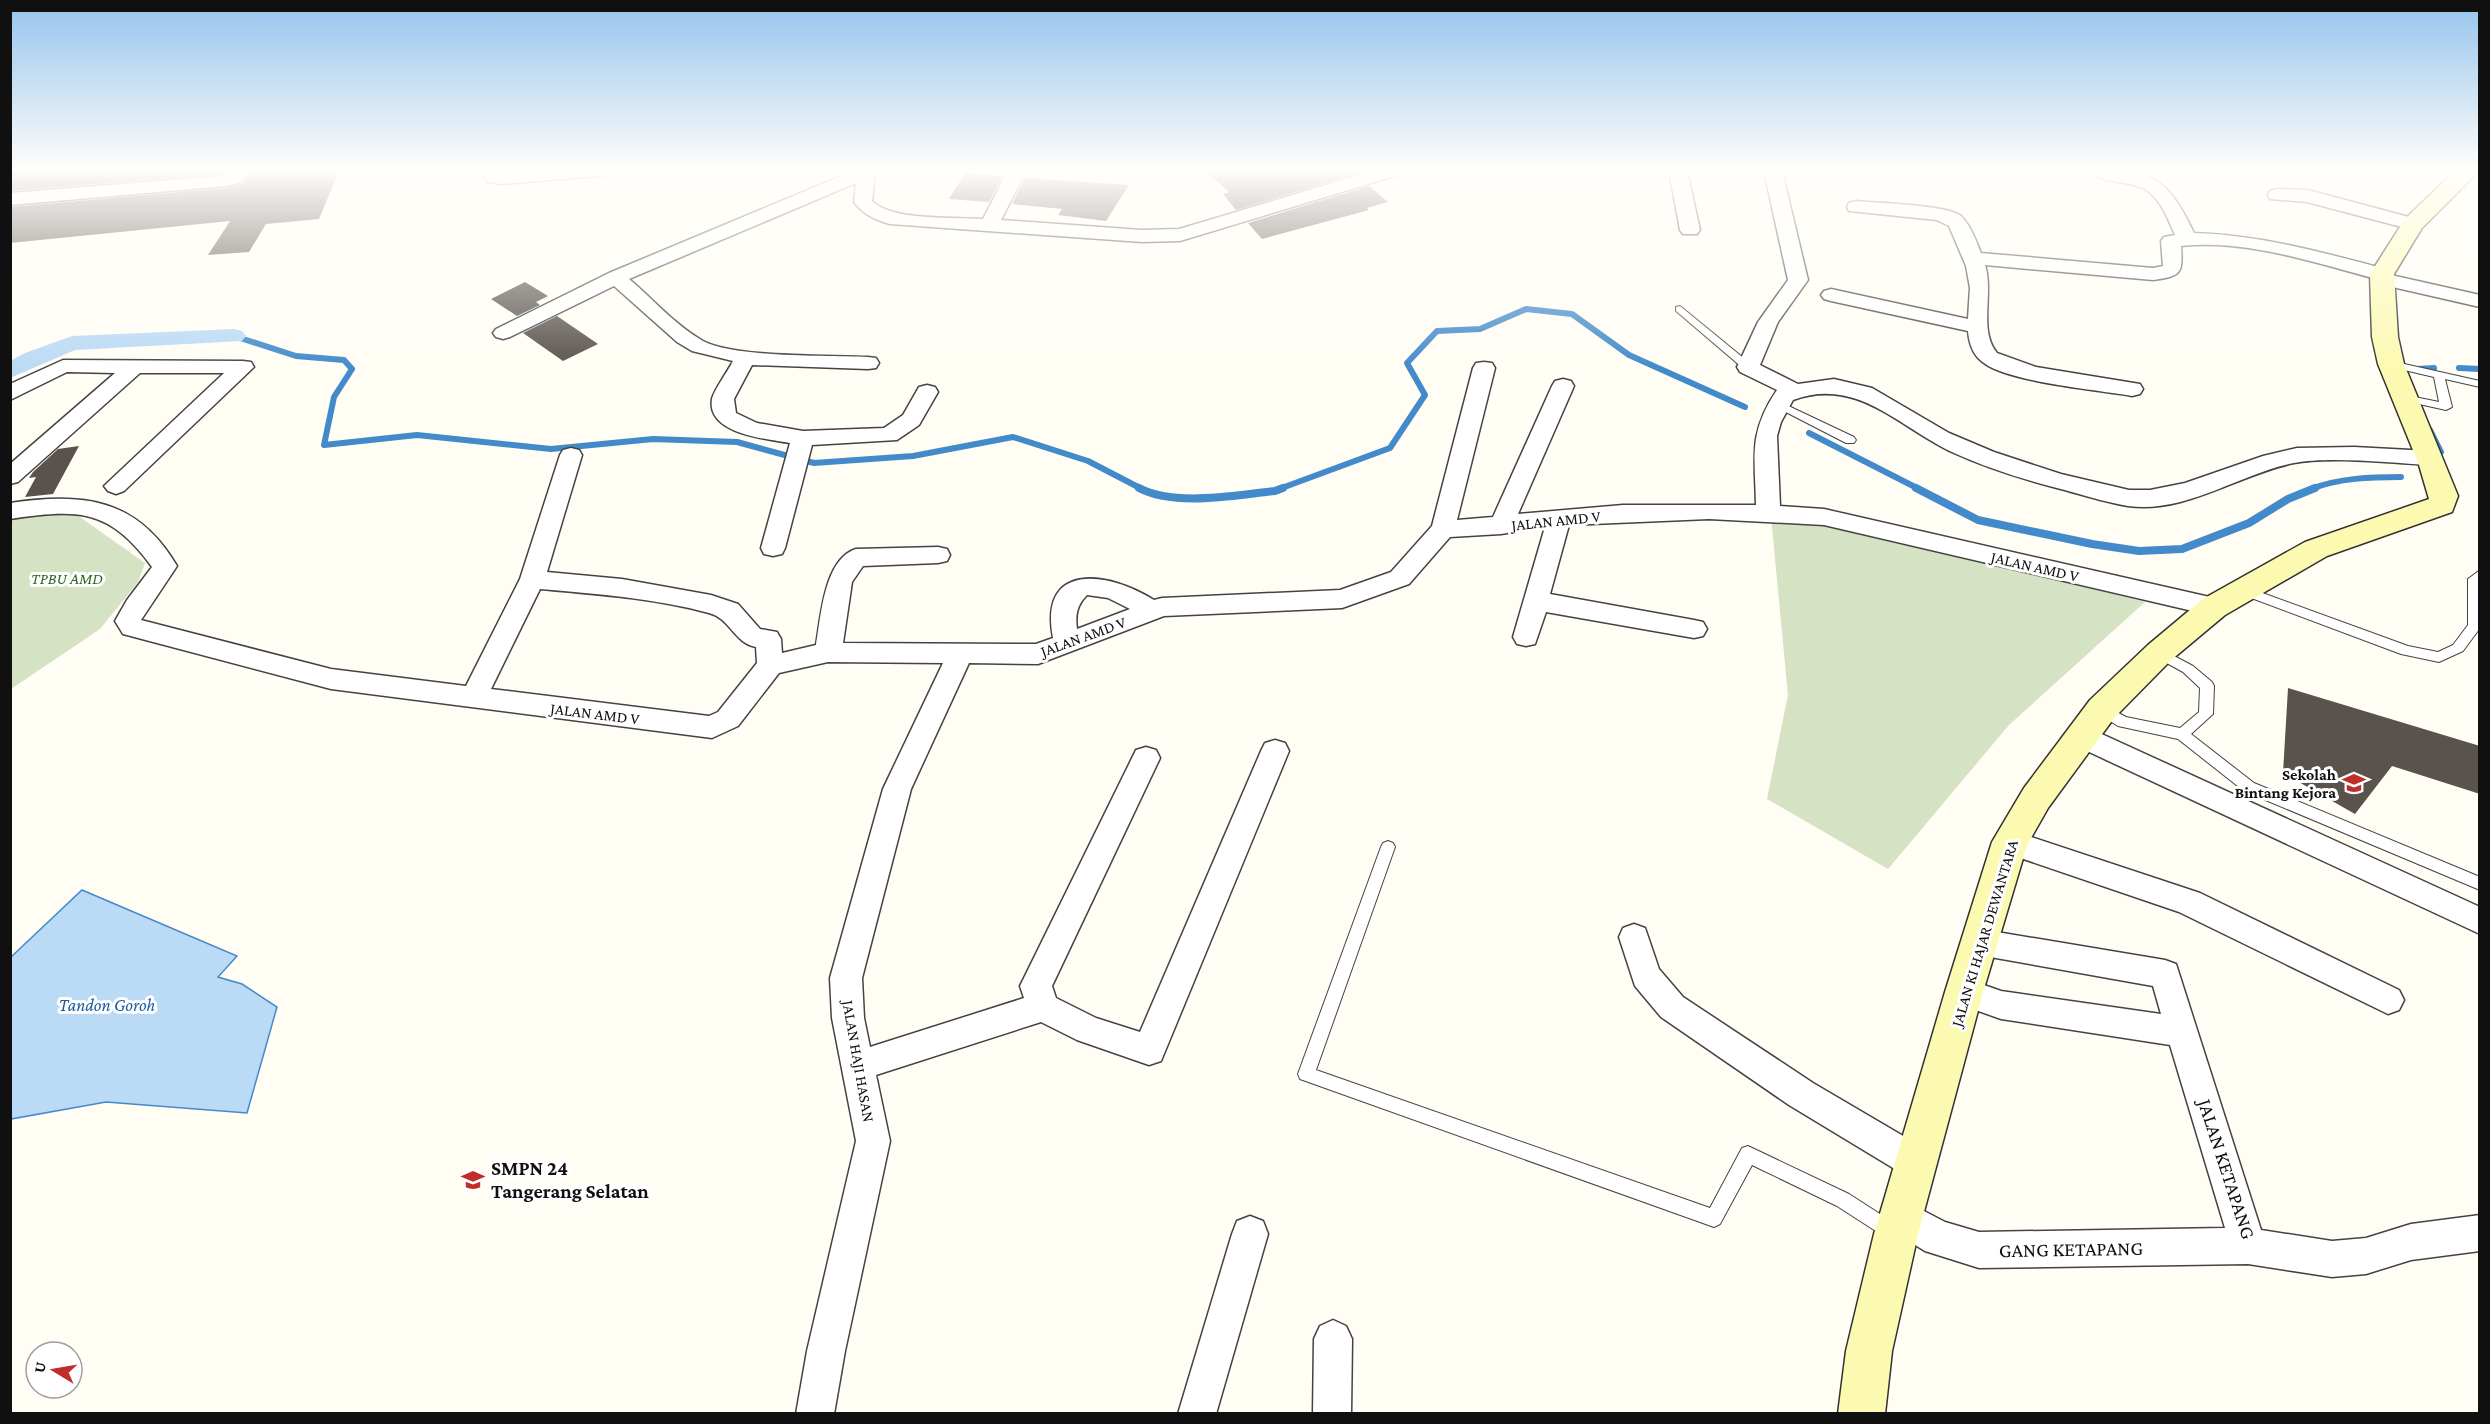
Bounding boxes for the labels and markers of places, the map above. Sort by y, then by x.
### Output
place label: Sekolah Bintang Kejora [2235,766,2336,802]
school or university icon: Sekolah Bintang Kejora [2341,770,2367,796]
place label: SMPN 24 Tangerang Selatan [491,1157,649,1202]
school or university icon: SMPN 24 Tangerang Selatan [460,1167,486,1193]

